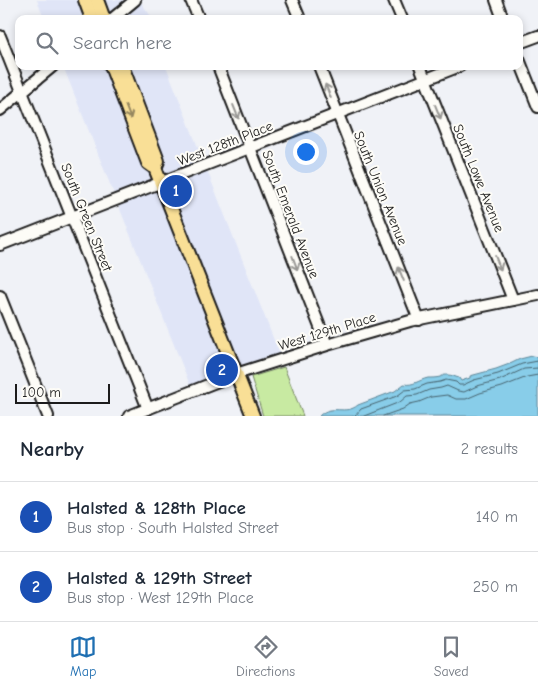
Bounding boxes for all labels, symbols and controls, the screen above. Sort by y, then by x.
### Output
search box [15,15,523,70]
icon: search [33,29,61,57]
text: Search here [73,32,172,54]
one-way arrow [323,83,332,99]
one-way arrow [124,104,134,119]
one-way arrow [232,104,241,119]
one-way arrow [435,104,444,119]
street label: West 128th Place [175,117,275,169]
street label: South Lowe Avenue [449,122,508,235]
street label: South Union Avenue [350,129,411,248]
your location [293,139,319,165]
street label: South Emerald Avenue [258,148,323,281]
street label: South Green Street [57,161,116,275]
pin: 1 [160,172,192,210]
one-way arrow [291,255,300,270]
one-way arrow [494,255,503,270]
one-way arrow [396,267,405,282]
street label: West 129th Place [276,309,378,354]
pin: 2 [206,351,238,389]
scale bar [15,381,110,404]
text: 100 m [22,384,61,401]
text: Nearby [20,437,84,461]
text: 2 results [461,440,518,458]
text: Halsted & 128th Place [67,497,246,519]
text: 1 [33,508,39,526]
text: 140 m [476,508,518,526]
text: Bus stop · South Halsted Street [67,519,278,537]
text: Halsted & 129th Street [67,567,252,589]
text: 2 [32,578,40,596]
text: 250 m [473,578,518,596]
text: Bus stop · West 129th Place [67,589,254,607]
tab: Map [69,633,97,680]
tab: Directions [236,633,295,680]
tab: Saved [434,633,469,680]

